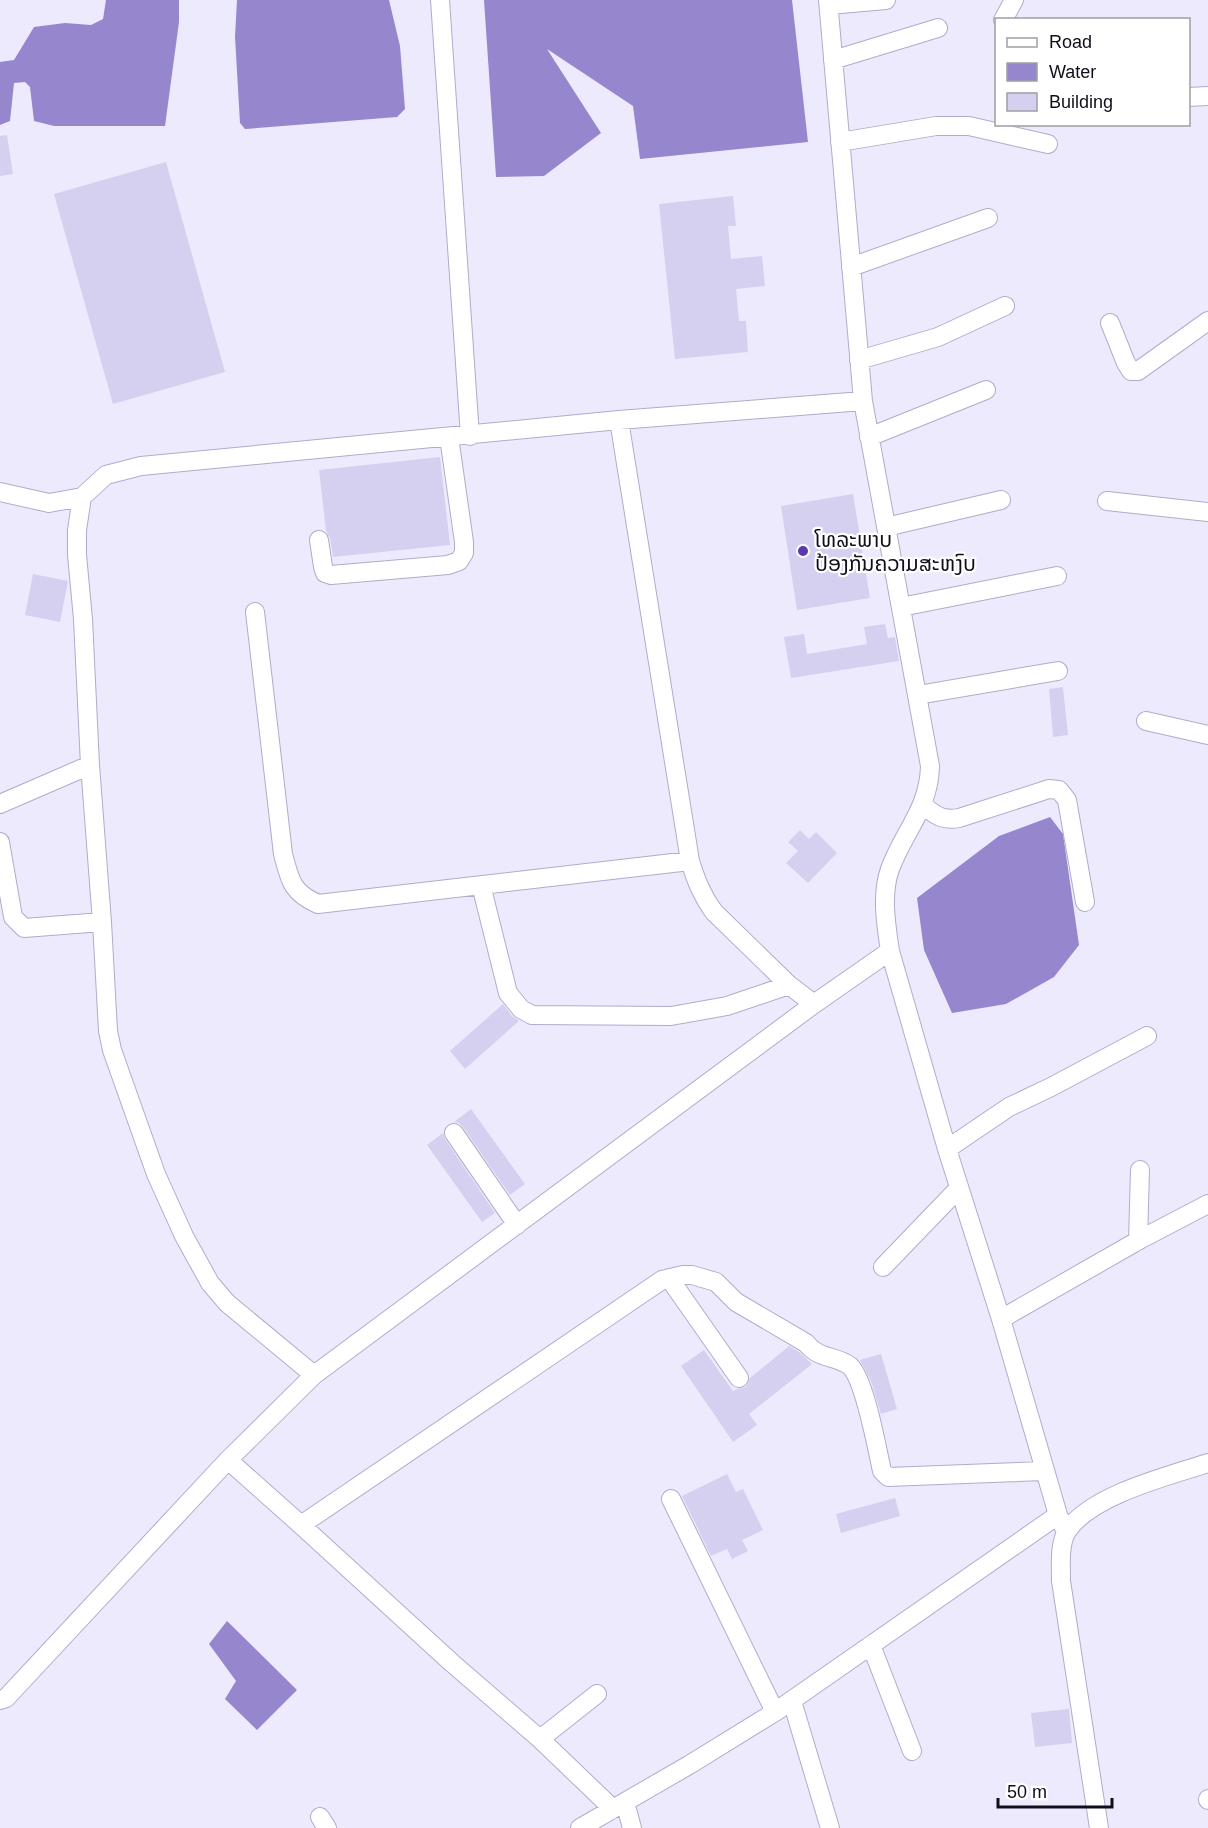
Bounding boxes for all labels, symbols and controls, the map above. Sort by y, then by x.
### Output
legend [995,18,1190,126]
text: Road [1049,32,1092,52]
text: Water [1049,62,1096,82]
text: Building [1049,92,1113,112]
place label: ໂທລະພາບ ປ້ອງກັນຄວາມສະຫງົບ [814,528,976,575]
marker: ໂທລະພາບ ປ້ອງກັນຄວາມສະຫງົບ [796,544,810,558]
scale bar [998,1771,1112,1809]
text: 50 m [1007,1782,1047,1802]

